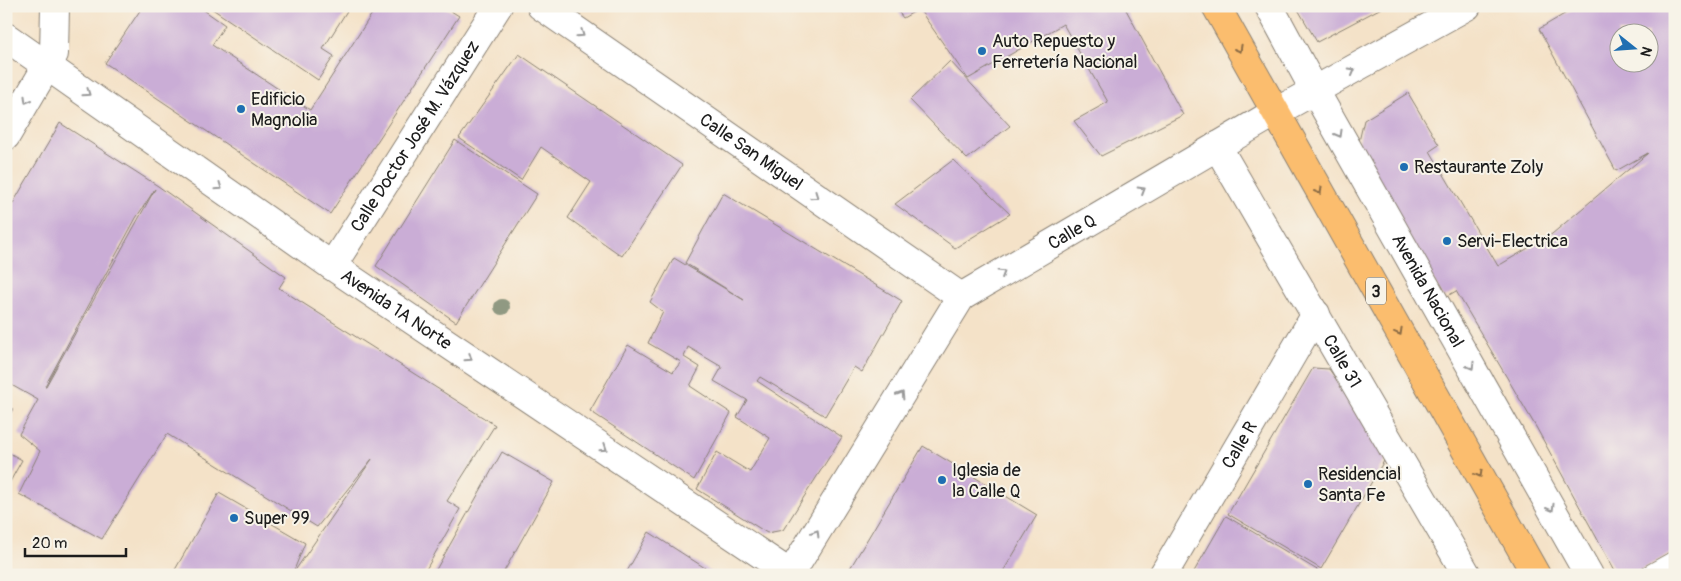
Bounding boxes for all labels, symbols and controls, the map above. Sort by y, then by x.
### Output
north arrow [1608,22,1658,72]
one-way arrow [575,28,585,37]
place label: Auto Repuesto y Ferretería Nacional [992,30,1138,74]
street label: Calle Doctor José M. Vázquez [346,36,485,237]
one-way arrow [1233,44,1243,53]
marker: Auto Repuesto y Ferretería Nacional [976,45,988,57]
text: N [1636,45,1655,59]
one-way arrow [1346,67,1355,77]
one-way arrow [81,87,90,96]
place label: Edificio Magnolia [251,88,317,132]
one-way arrow [23,95,33,104]
marker: Edificio Magnolia [235,103,247,115]
street label: Calle San Miguel [695,108,807,196]
one-way arrow [1333,128,1343,137]
place label: Restaurante Zoly [1414,156,1543,179]
marker: Restaurante Zoly [1398,161,1410,173]
one-way arrow [213,181,223,190]
one-way arrow [1312,185,1322,194]
one-way arrow [1137,187,1146,197]
one-way arrow [809,190,819,199]
street label: Calle Q [1044,209,1100,255]
street label: Avenida Nacional [1386,230,1469,352]
place label: Servi-Electrica [1457,230,1568,253]
marker: Servi-Electrica [1441,235,1453,247]
street label: Avenida 1A Norte [336,264,456,355]
one-way arrow [997,269,1006,279]
road number: 3 [1366,278,1386,304]
one-way arrow [1393,327,1403,336]
street label: Calle 31 [1317,331,1366,392]
one-way arrow [463,352,472,361]
one-way arrow [1465,361,1475,370]
one-way arrow [895,391,904,400]
street label: Calle R [1217,417,1263,473]
one-way arrow [598,442,607,452]
place label: Iglesia de la Calle Q [952,459,1021,503]
place label: Residencial Santa Fe [1318,463,1401,507]
one-way arrow [1473,468,1483,477]
marker: Iglesia de la Calle Q [936,474,948,486]
marker: Residencial Santa Fe [1302,478,1314,490]
one-way arrow [1545,502,1555,511]
place label: Super 99 [244,507,310,530]
marker: Super 99 [228,512,240,524]
scale bar [25,526,126,558]
one-way arrow [809,530,819,539]
text: 20 m [32,534,67,553]

